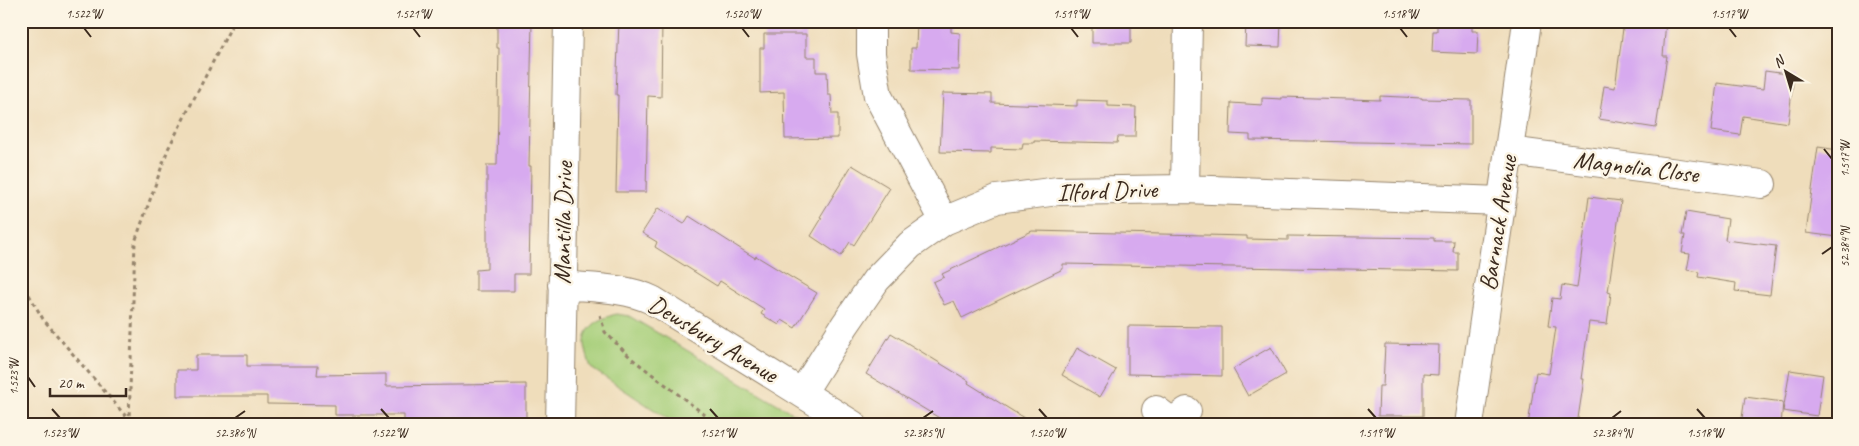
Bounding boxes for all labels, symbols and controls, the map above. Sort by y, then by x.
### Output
text: 1.522°W [66,6,104,22]
text: 1.521°W [395,6,433,22]
text: 1.520°W [724,6,762,22]
text: 1.519°W [1053,6,1091,22]
text: 1.518°W [1382,6,1420,22]
text: 1.517°W [1711,6,1749,22]
north arrow [1762,48,1812,98]
text: N [1770,51,1789,72]
text: 1.517°W [1837,139,1853,177]
street label: Magnolia Close [1572,143,1702,191]
street label: Barnack Avenue [1472,151,1525,293]
street label: Mantilla Drive [546,160,580,284]
street label: Ilford Drive [1056,173,1160,209]
text: 52.384°N [1837,225,1853,267]
street label: Dewsbury Avenue [642,288,785,391]
text: 1.523°W [6,357,22,395]
scale bar [50,366,126,398]
text: 20 m [58,374,85,393]
text: 1.523°W [42,425,80,441]
text: 52.386°N [215,425,257,441]
text: 1.522°W [371,425,409,441]
text: 1.521°W [700,425,738,441]
text: 52.385°N [903,425,945,441]
text: 1.520°W [1029,425,1067,441]
text: 1.519°W [1358,425,1396,441]
text: 52.384°N [1592,425,1634,441]
text: 1.518°W [1687,425,1725,441]

